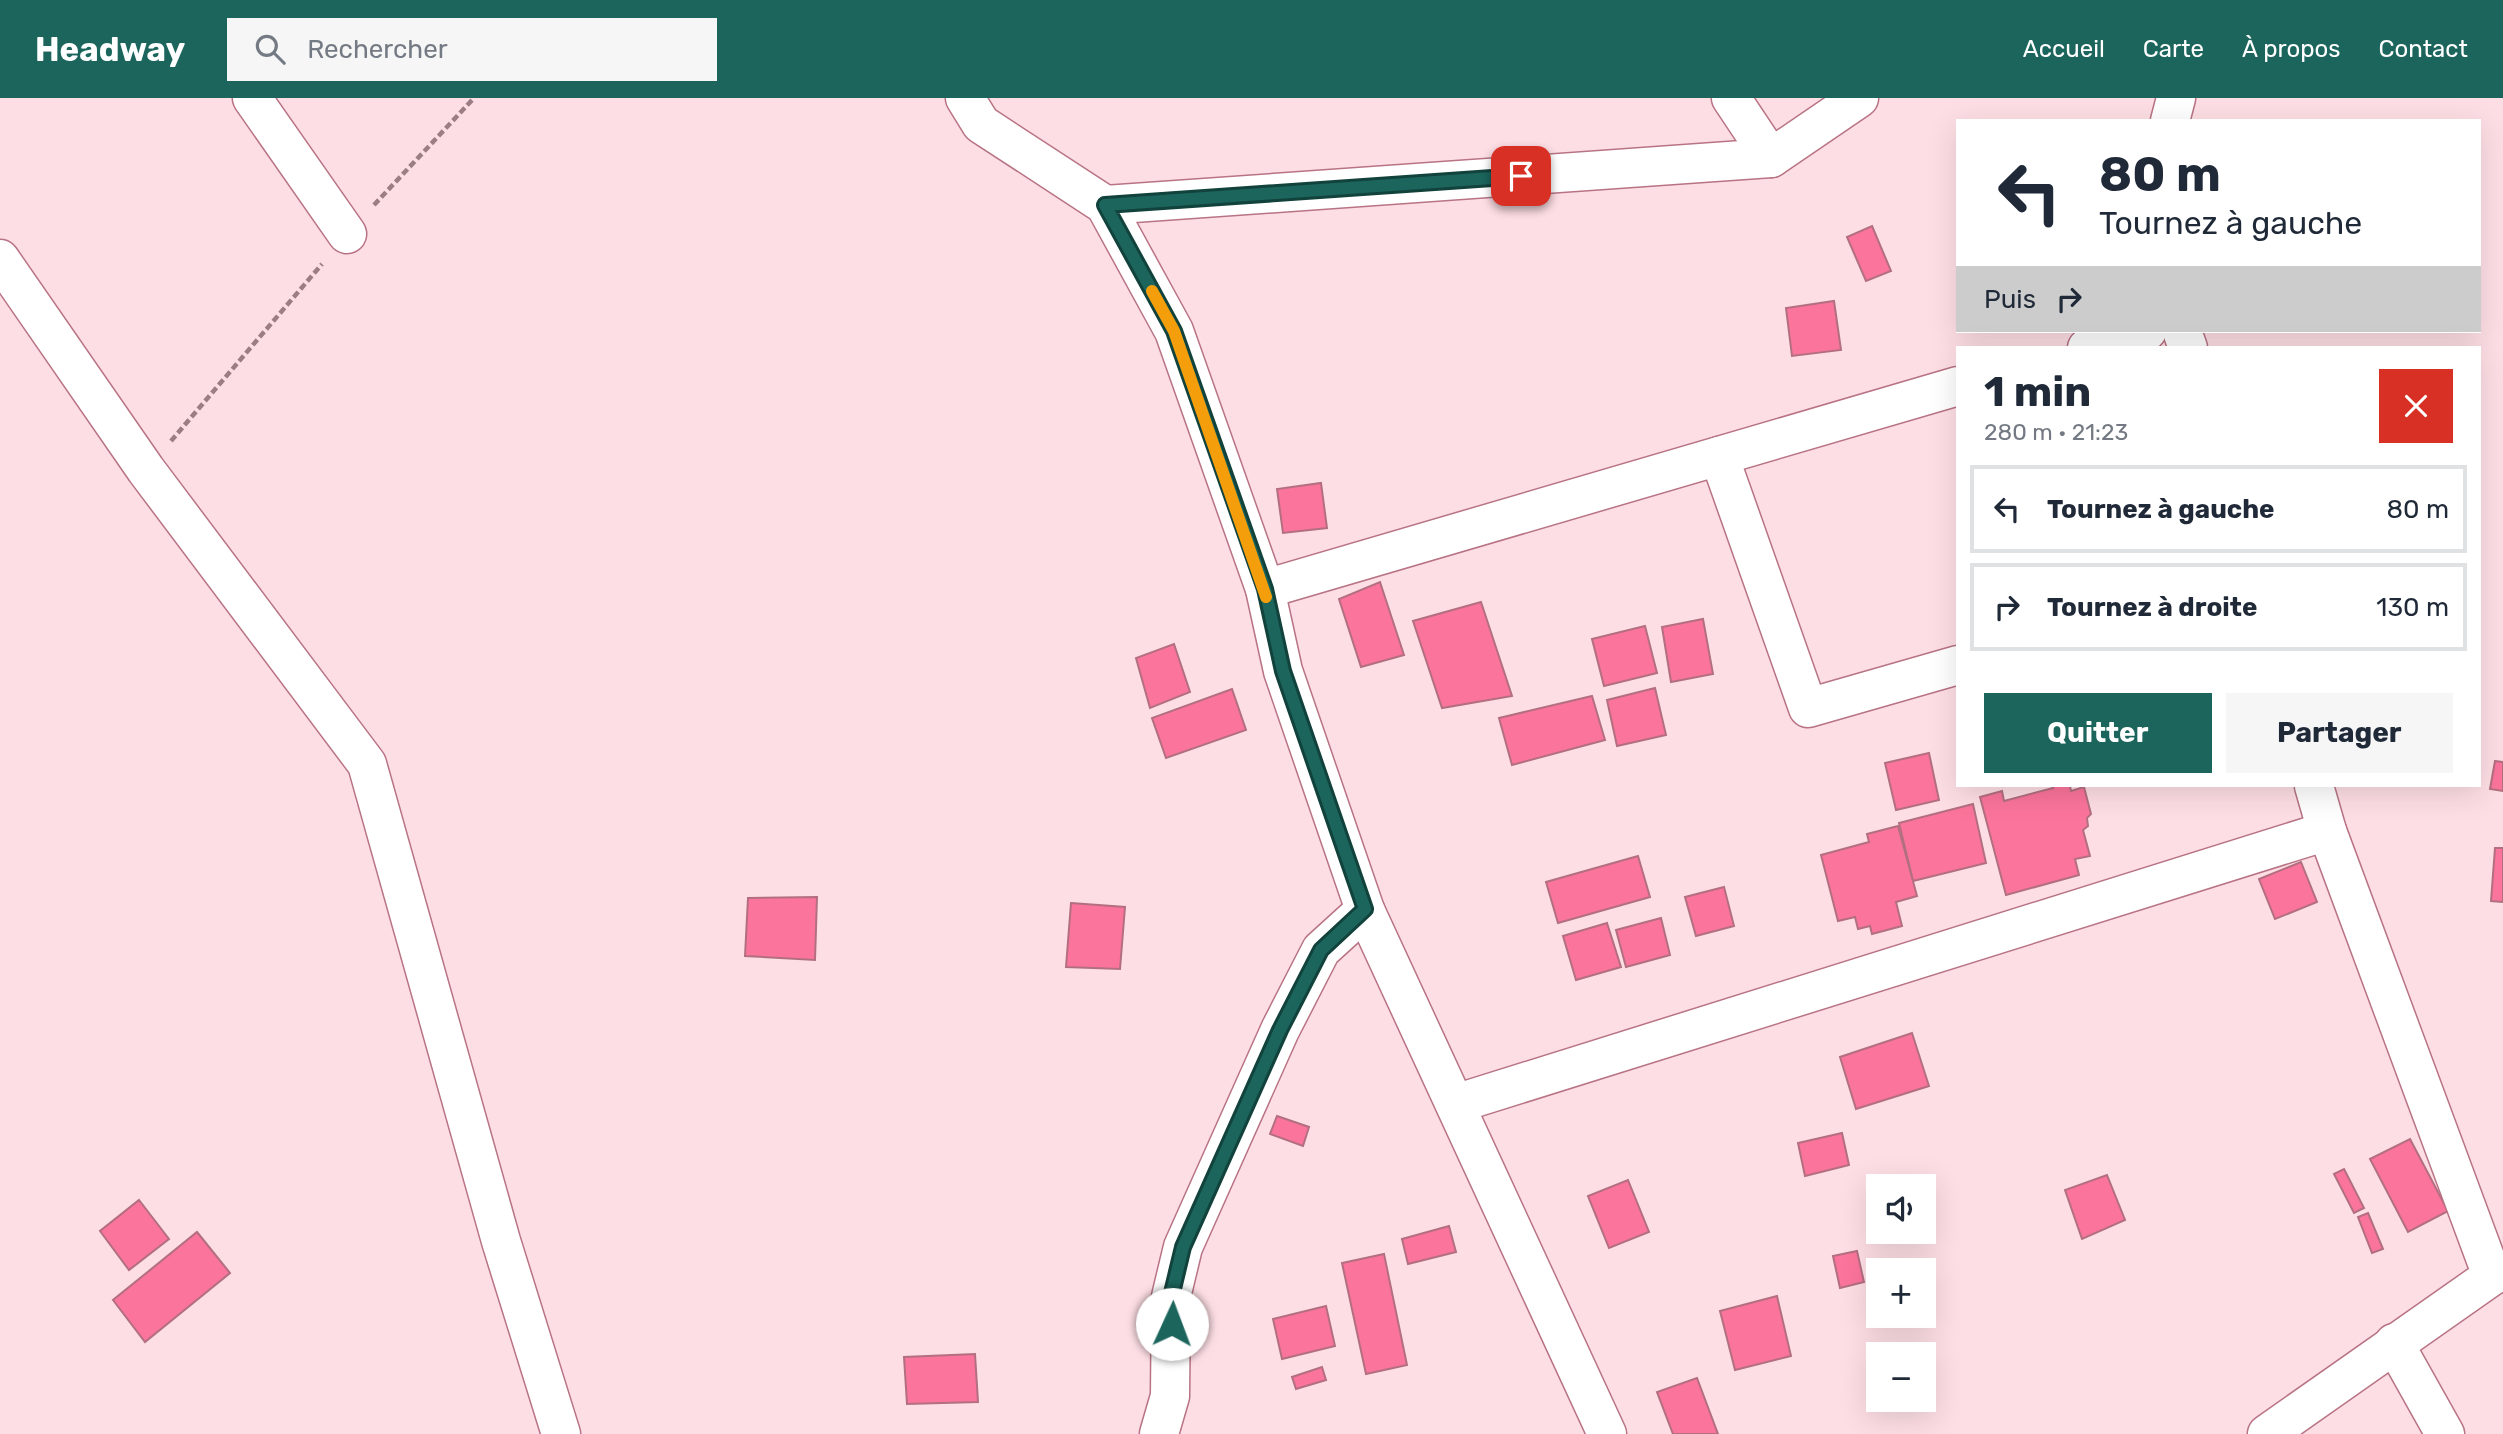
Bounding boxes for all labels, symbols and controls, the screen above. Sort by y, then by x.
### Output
search box [227,18,717,81]
text: Headway [35,30,185,69]
icon: search [251,30,289,68]
text: Rechercher [307,34,448,65]
text: Accueil [2023,35,2105,63]
text: Carte [2143,35,2204,63]
text: À propos [2242,35,2341,63]
text: Contact [2379,35,2468,63]
text: 80 m [2099,145,2221,203]
pin [1491,146,1551,206]
icon: left [1984,147,2075,238]
icon: arrive [1502,157,1540,195]
text: Tournez à gauche [2099,204,2362,242]
icon: right [2050,280,2088,318]
text: Puis [1984,284,2036,315]
text: 1 min [1984,367,2091,417]
button: close [2379,369,2453,443]
text: 280 m · 21:23 [1984,418,2128,446]
icon: left [1988,490,2026,528]
text: Tournez à gauche [2047,494,2275,525]
text: 80 m [2386,494,2449,525]
icon: right [1988,588,2026,626]
text: Tournez à droite [2047,592,2257,623]
text: 130 m [2376,592,2449,623]
button: Quitter [1984,693,2212,773]
button: Partager [2226,693,2453,773]
map controls [1866,1174,1936,1412]
button: sound [1866,1174,1936,1244]
button: + [1866,1258,1936,1328]
position arrow [1135,1287,1209,1361]
button: − [1866,1342,1936,1412]

